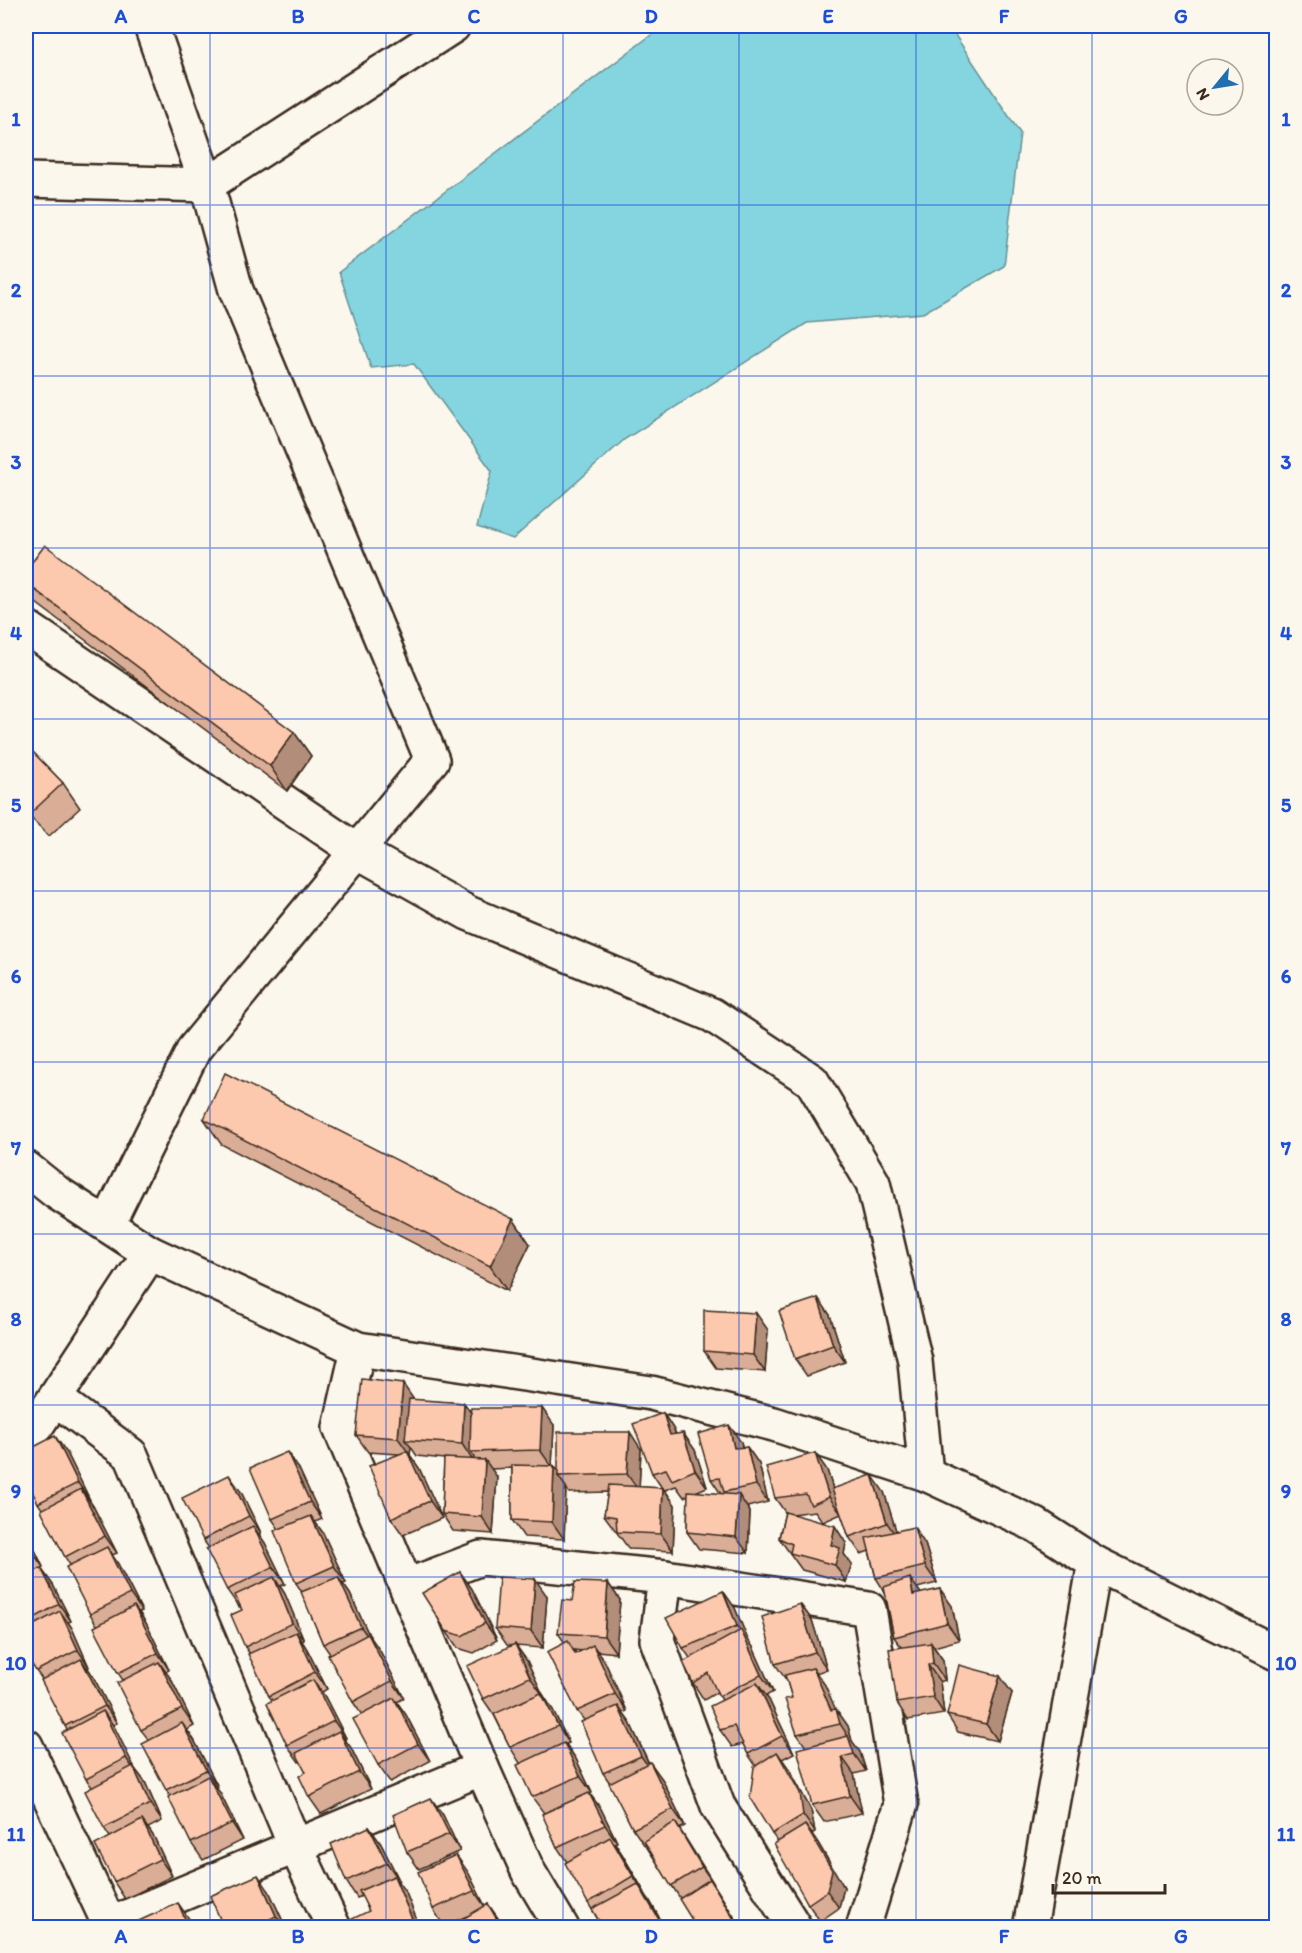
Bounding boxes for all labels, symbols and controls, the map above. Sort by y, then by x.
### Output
text: A [114,4,128,28]
text: B [292,4,305,28]
text: C [468,4,481,28]
text: D [644,4,658,28]
text: E [822,4,834,28]
text: F [999,4,1010,28]
text: G [1174,4,1188,28]
north arrow [1185,57,1245,117]
text: N [1192,85,1213,104]
text: 1 [11,107,21,131]
text: 1 [1281,107,1291,131]
text: 2 [11,278,22,302]
text: 2 [1281,278,1292,302]
text: 3 [11,450,22,474]
text: 3 [1281,450,1292,474]
text: 4 [10,621,22,645]
text: 4 [1280,621,1292,645]
text: 5 [11,793,22,817]
text: 5 [1281,793,1292,817]
text: 6 [11,964,22,988]
text: 6 [1281,964,1292,988]
text: 7 [10,1136,21,1160]
text: 7 [1280,1136,1291,1160]
text: 8 [11,1307,22,1331]
text: 8 [1281,1307,1292,1331]
text: 9 [11,1479,21,1503]
text: 9 [1281,1479,1291,1503]
text: 10 [5,1651,27,1675]
text: 10 [1275,1651,1297,1675]
text: 11 [7,1822,26,1846]
text: 11 [1277,1822,1296,1846]
scale bar [1053,1857,1166,1895]
text: 20 m [1062,1867,1102,1889]
text: A [114,1924,128,1948]
text: B [292,1924,305,1948]
text: C [468,1924,481,1948]
text: D [644,1924,658,1948]
text: E [822,1924,834,1948]
text: F [999,1924,1010,1948]
text: G [1174,1924,1188,1948]

